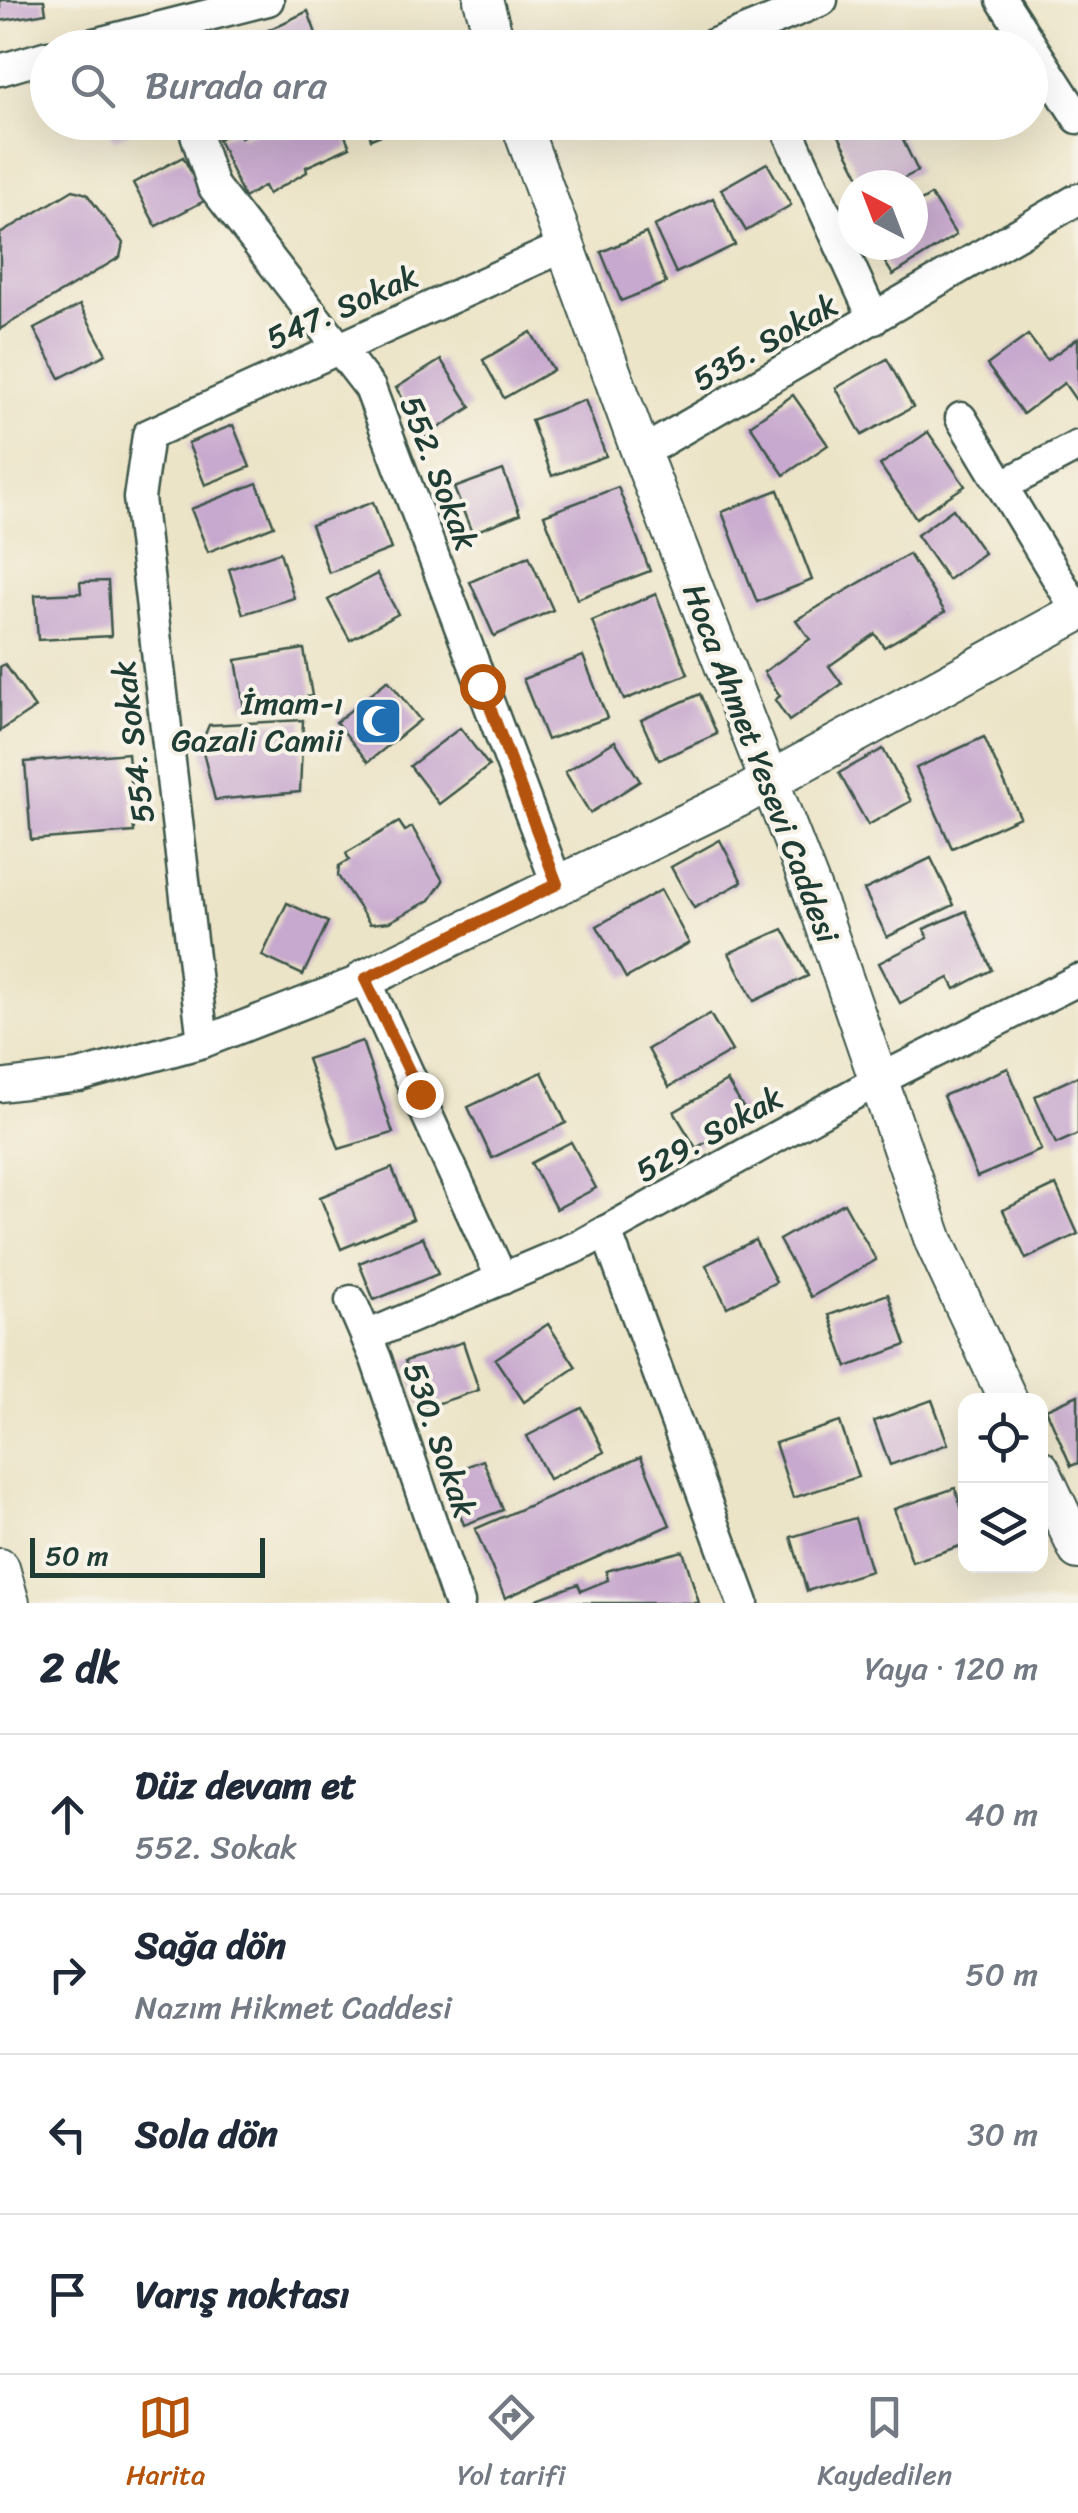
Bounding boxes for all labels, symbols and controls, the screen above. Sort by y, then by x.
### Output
search box [30,30,1048,140]
text: Burada ara [145,52,327,119]
icon: search [65,58,120,113]
north arrow [838,170,928,260]
street label: 547. Sokak [257,248,428,366]
street label: 535. Sokak [681,277,849,407]
street label: 552. Sokak [383,387,494,559]
street label: Hoca Ahmet Yesevi Caddesi [666,575,856,952]
street label: 554. Sokak [95,657,172,827]
route start [460,664,506,710]
place label: İmam-ı Gazali Camii [171,675,344,769]
mosque icon: İmam-ı Gazali Camii [352,695,404,747]
street label: 529. Sokak [625,1070,794,1199]
route end [398,1072,444,1118]
street label: 530. Sokak [386,1354,493,1526]
map controls [958,1393,1048,1573]
button: locate [958,1393,1048,1483]
button: layers [958,1483,1048,1573]
text: 50 m [45,1531,109,1580]
scale bar [30,1533,265,1578]
text: 2 dk [40,1631,120,1705]
text: Yaya · 120 m [864,1640,1038,1697]
text: Düz devam et [135,1752,356,1819]
text: 40 m [965,1786,1038,1843]
icon: ahead [40,1787,95,1842]
text: 552. Sokak [135,1819,297,1876]
text: Sağa dön [135,1912,286,1979]
text: 50 m [965,1946,1038,2003]
icon: right [40,1947,95,2002]
text: Nazım Hikmet Caddesi [135,1979,452,2036]
text: Sola dön [135,2101,278,2168]
text: 30 m [967,2106,1038,2163]
icon: left [40,2107,95,2162]
text: Varış noktası [135,2261,350,2328]
icon: arrive [40,2267,95,2322]
tab: Harita [126,2390,205,2499]
tab: Yol tarifi [457,2390,565,2499]
tab: Kaydedilen [817,2390,952,2499]

